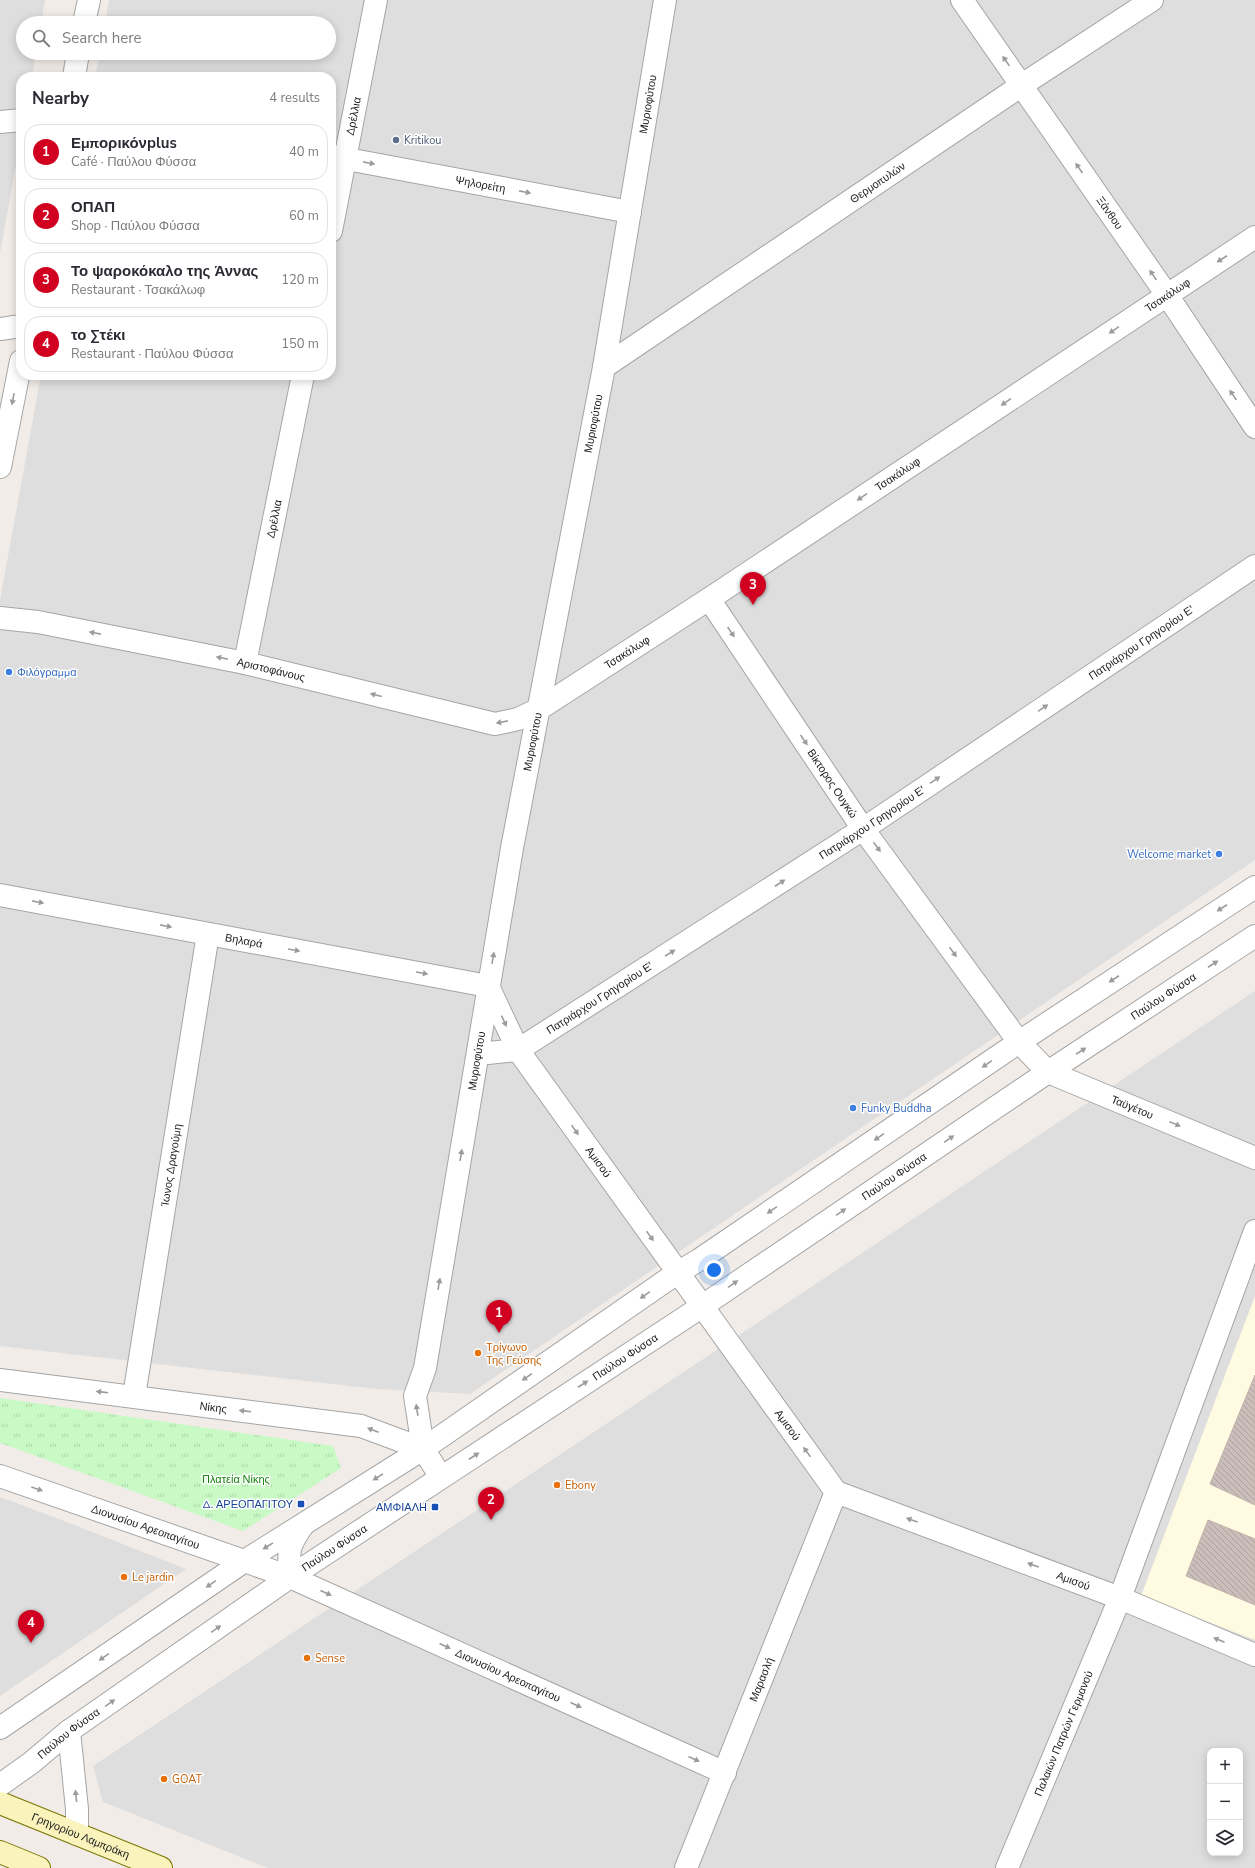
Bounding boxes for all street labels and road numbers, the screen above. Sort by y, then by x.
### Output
street label: Μυριοφύτου [635,74,660,135]
street label: Δρέλλια [342,95,365,137]
street label: Θερμοπυλών [847,158,909,207]
street label: Ψηλορείτη [454,172,507,196]
street label: Ξάνθου [1093,193,1127,232]
street label: Τσακάλωφ [1142,275,1193,315]
street label: Μυριοφύτου [580,393,606,454]
street label: Τσακάλωφ [872,454,923,495]
street label: Δρέλλια [263,498,285,539]
street label: Πατριάρχου Γρηγορίου Ε' [1086,602,1197,683]
street label: Τσακάλωφ [601,632,653,672]
street label: Αριστοφάνους [236,654,307,685]
street label: Μυριοφύτου [519,711,545,772]
street label: Βίκτορος Ουγκώ [804,746,861,821]
street label: Πατριάρχου Γρηγορίου Ε' [816,782,928,863]
street label: Βηλαρά [224,930,264,951]
street label: Πατριάρχου Γρηγορίου Ε' [543,958,656,1038]
street label: Παύλου Φύσσα [1128,969,1200,1023]
street label: Μυριοφύτου [464,1030,489,1091]
street label: Ταϋγέτου [1109,1092,1156,1123]
street label: Ίωνος Δραγούμη [157,1123,185,1208]
street label: Αμισού [582,1143,615,1180]
street label: Παύλου Φύσσα [859,1149,930,1204]
street label: Παύλου Φύσσα [589,1330,661,1384]
street label: Νίκης [199,1398,228,1416]
street label: Αμισού [771,1406,804,1443]
street label: Διονυσίου Αρεοπαγίτου [89,1501,202,1552]
street label: Παύλου Φύσσα [299,1521,370,1575]
street label: Αμισού [1054,1567,1092,1594]
street label: Διονυσίου Αρεοπαγίτου [453,1645,563,1705]
street label: Μαρασλή [746,1655,777,1704]
street label: Παλαιών Πατρών Γερμανού [1030,1668,1096,1798]
street label: Παύλου Φύσσα [34,1704,103,1762]
street label: Γρηγορίου Λαμπράκη [29,1809,132,1862]

